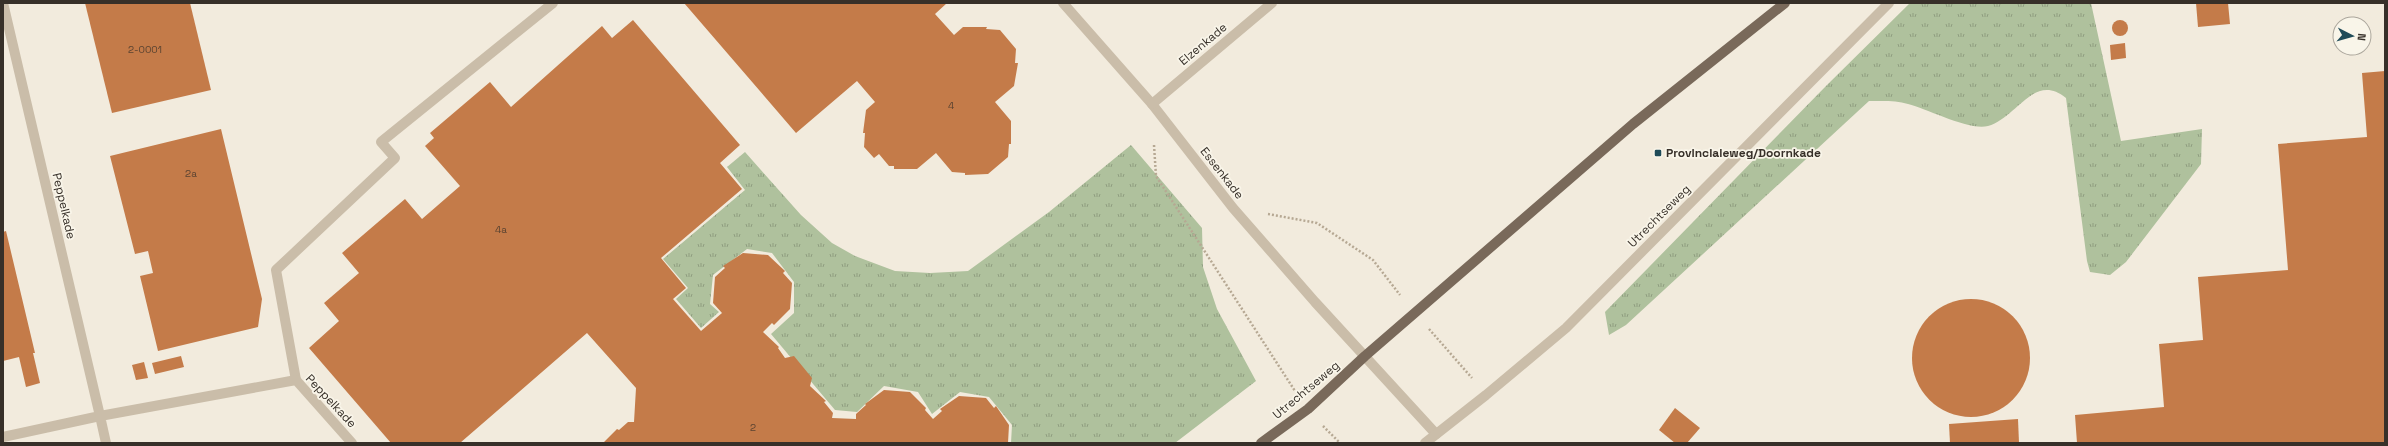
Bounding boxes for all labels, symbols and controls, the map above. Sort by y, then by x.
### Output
north arrow [2332,16,2372,56]
street label: Elzenkade [1176,19,1230,69]
text: N [2355,33,2369,41]
house number: 2-0001 [128,43,162,56]
house number: 4 [948,99,954,112]
street label: Essenkade [1197,144,1247,202]
place label: Provincialeweg/Doornkade [1666,145,1821,161]
marker: Provincialeweg/Doornkade [1653,148,1663,158]
house number: 2a [185,167,197,180]
street label: Peppelkade [49,171,79,241]
street label: Utrechtseweg [1624,181,1694,251]
house number: 4a [495,223,507,236]
street label: Utrechtseweg [1269,357,1343,423]
street label: Peppelkade [302,371,360,431]
house number: 2 [750,421,756,434]

